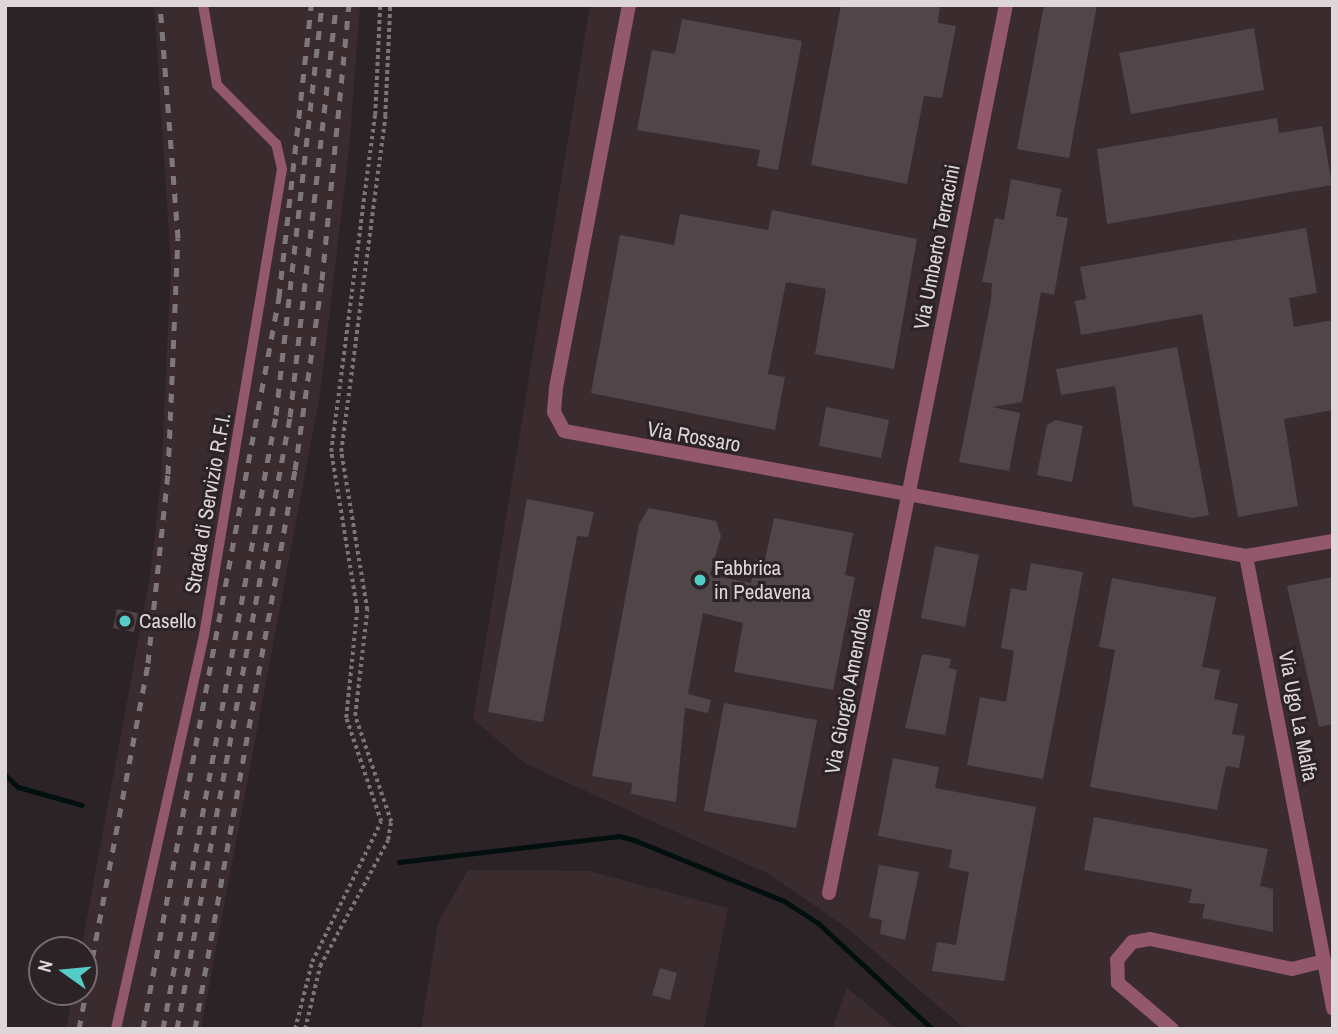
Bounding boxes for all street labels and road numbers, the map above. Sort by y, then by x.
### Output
street label: Via Umberto Terracini [909,162,965,332]
street label: Strada di Servizio R.F.I. [180,411,236,595]
street label: Via Rossaro [645,416,743,458]
street label: Via Giorgio Amendola [819,605,877,777]
street label: Via Ugo La Malfa [1273,648,1323,784]

